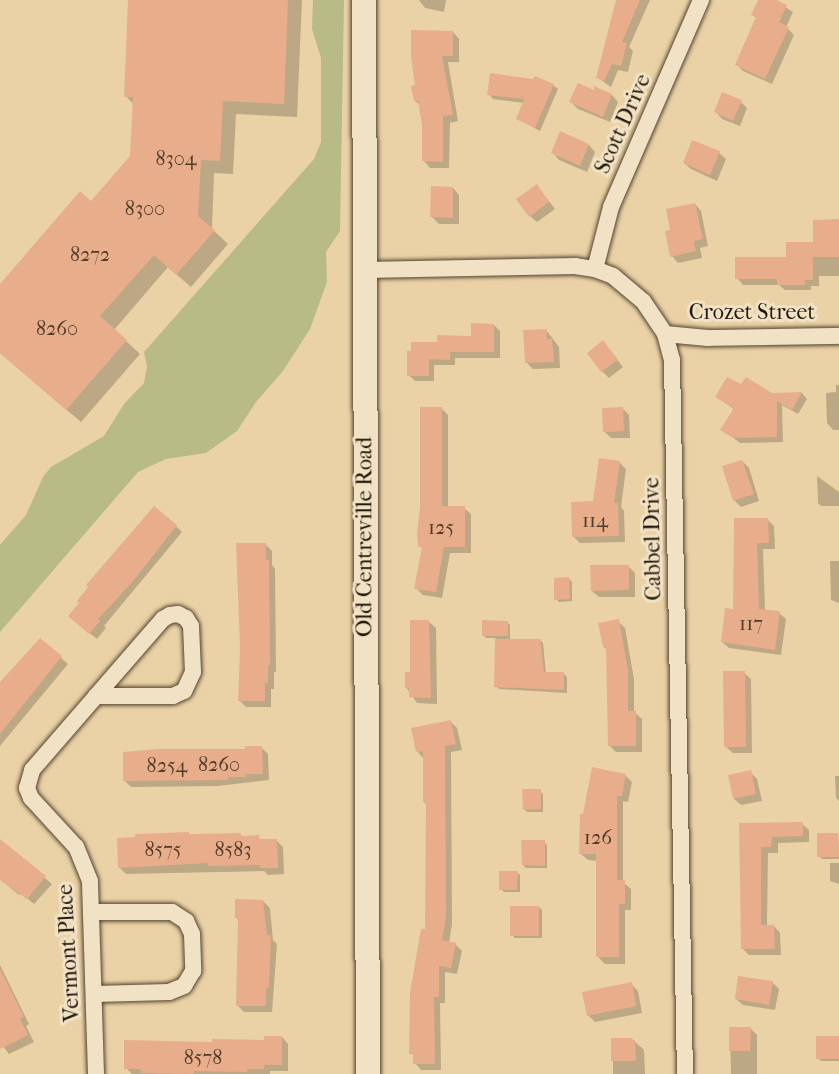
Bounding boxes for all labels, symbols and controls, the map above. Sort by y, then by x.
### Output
street label: Scott Drive [589,70,657,178]
house number: 8304 [156,146,196,170]
house number: 8300 [125,196,165,220]
house number: 8272 [70,242,110,266]
street label: Crozet Street [689,300,815,326]
house number: 8260 [36,316,78,340]
street label: Old Centreville Road [352,437,378,637]
street label: Cabbel Drive [639,477,667,601]
house number: 114 [582,508,608,532]
house number: 125 [428,515,454,539]
house number: 117 [739,611,763,635]
house number: 8260 [198,752,240,776]
house number: 8254 [147,753,187,777]
house number: 126 [584,825,612,849]
house number: 8575 [145,837,181,861]
house number: 8583 [215,837,251,861]
street label: Vermont Place [52,883,86,1023]
house number: 8578 [184,1045,222,1069]

